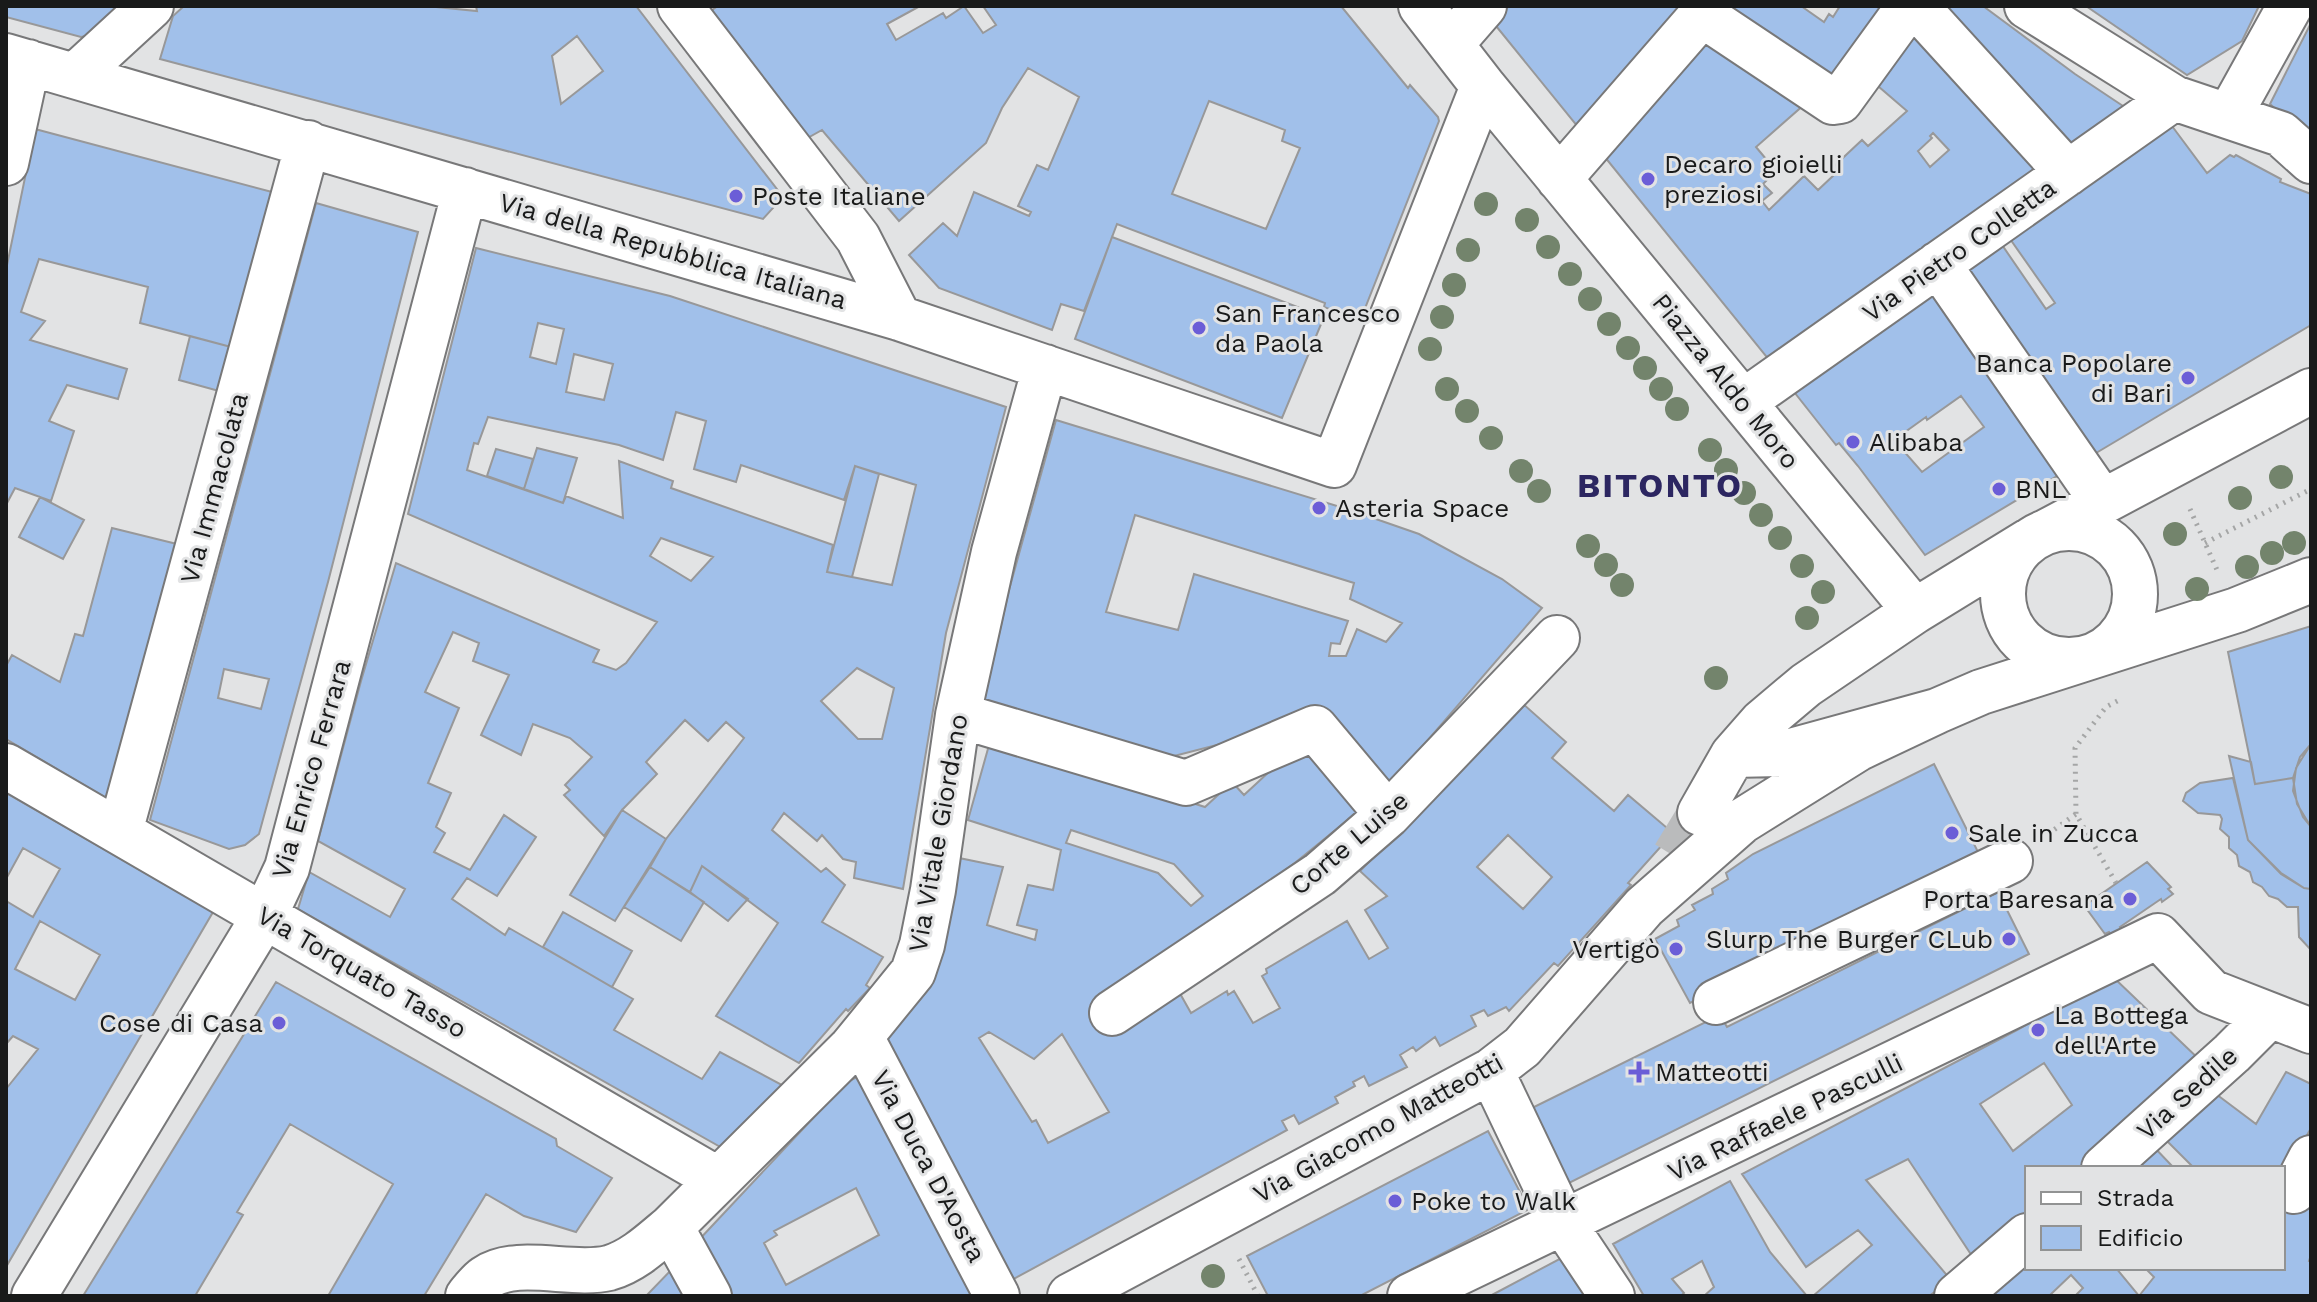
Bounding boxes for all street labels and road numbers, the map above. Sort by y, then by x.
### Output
street label: Via Pietro Colletta [1857,172,2061,328]
street label: Via della Repubblica Italiana [496,187,850,315]
street label: Piazza Aldo Moro [1646,287,1806,475]
street label: Via Immacolata [174,389,254,587]
street label: Via Enrico Ferrara [265,656,357,882]
street label: Via Vitale Giordano [902,712,974,954]
street label: Corte Luise [1284,785,1414,901]
street label: Via Torquato Tasso [252,900,472,1044]
street label: Via Sedile [2131,1040,2243,1146]
street label: Via Giacomo Matteotti [1248,1047,1508,1209]
street label: Via Raffaele Pasculli [1663,1047,1907,1187]
street label: Via Duca D'Aosta [866,1065,992,1267]

